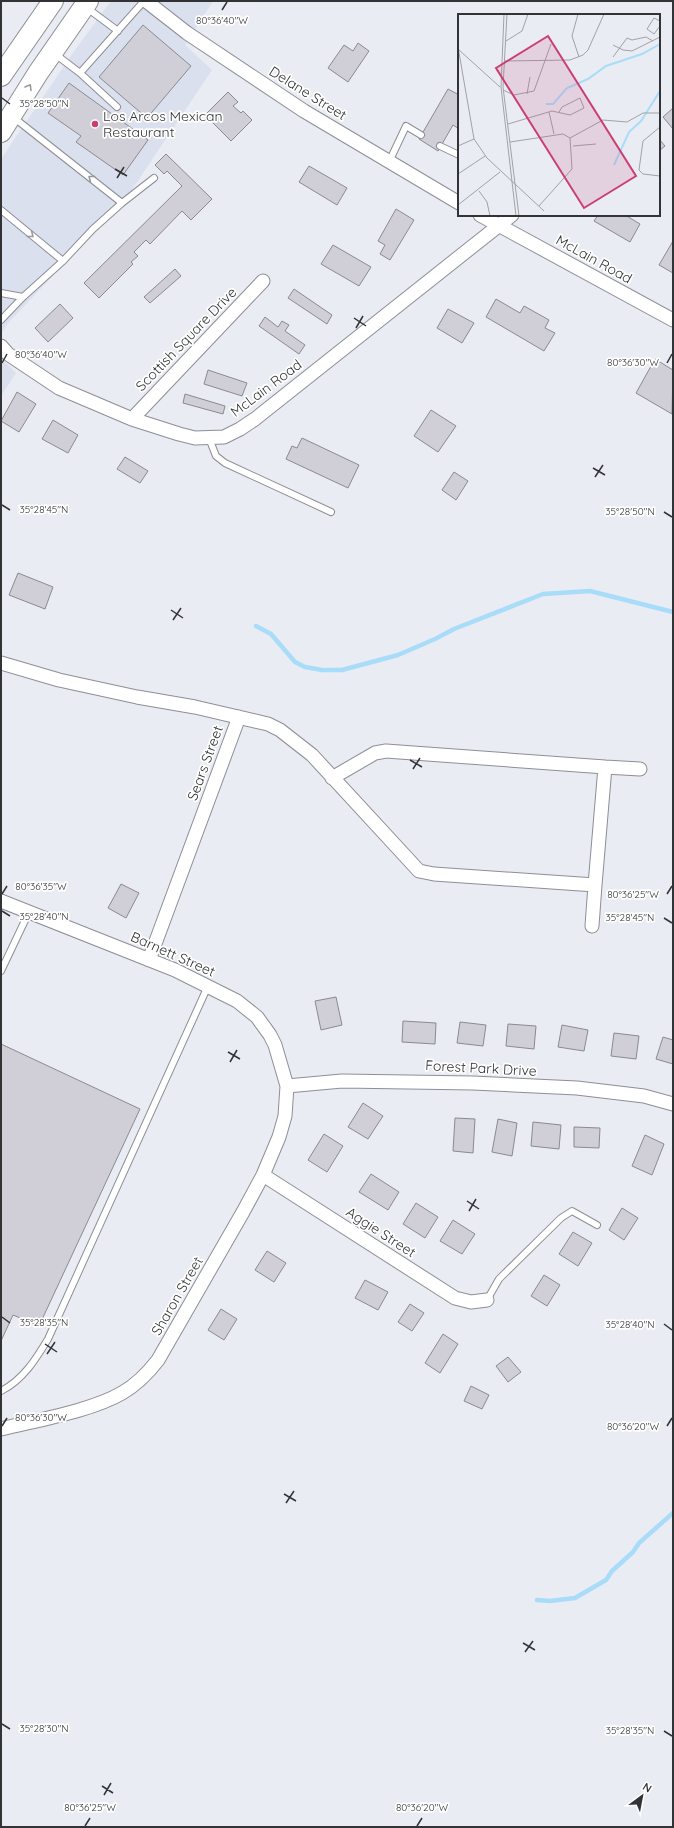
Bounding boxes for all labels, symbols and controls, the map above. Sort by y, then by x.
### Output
text: 80°36'40"W [196,14,248,27]
inset map [458,14,660,216]
street label: Delane Street [266,62,350,124]
one-way arrow [24,84,32,91]
text: 35°28'50"N [19,97,69,110]
place label: Los Arcos Mexican Restaurant [103,107,223,141]
marker: Los Arcos Mexican Restaurant [90,119,100,129]
one-way arrow [89,176,96,183]
one-way arrow [27,230,34,237]
street label: McLain Road [553,231,635,287]
street label: Scottish Square Drive [132,283,240,395]
text: 80°36'40"W [15,348,67,361]
street label: McLain Road [227,355,305,421]
text: 80°36'30"W [607,356,659,369]
text: 35°28'45"N [20,503,68,516]
text: 35°28'50"N [605,505,655,518]
street label: Sears Street [183,723,227,803]
text: 80°36'35"W [15,880,67,893]
text: 80°36'25"W [607,888,659,901]
text: 35°28'40"N [19,910,69,923]
text: 35°28'45"N [606,911,654,924]
street label: Barnett Street [128,927,218,981]
street label: Forest Park Drive [425,1056,537,1080]
street label: Aggie Street [343,1203,419,1261]
street label: Sharon Street [147,1253,207,1339]
text: 35°28'35"N [20,1316,68,1329]
text: 35°28'40"N [605,1318,655,1331]
text: 80°36'30"W [15,1411,67,1424]
text: 80°36'20"W [607,1420,659,1433]
text: 35°28'30"N [19,1722,69,1735]
text: 35°28'35"N [606,1724,654,1737]
north arrow [622,1776,662,1816]
text: N [640,1779,654,1796]
text: 80°36'25"W [64,1801,116,1814]
text: 80°36'20"W [396,1801,448,1814]

